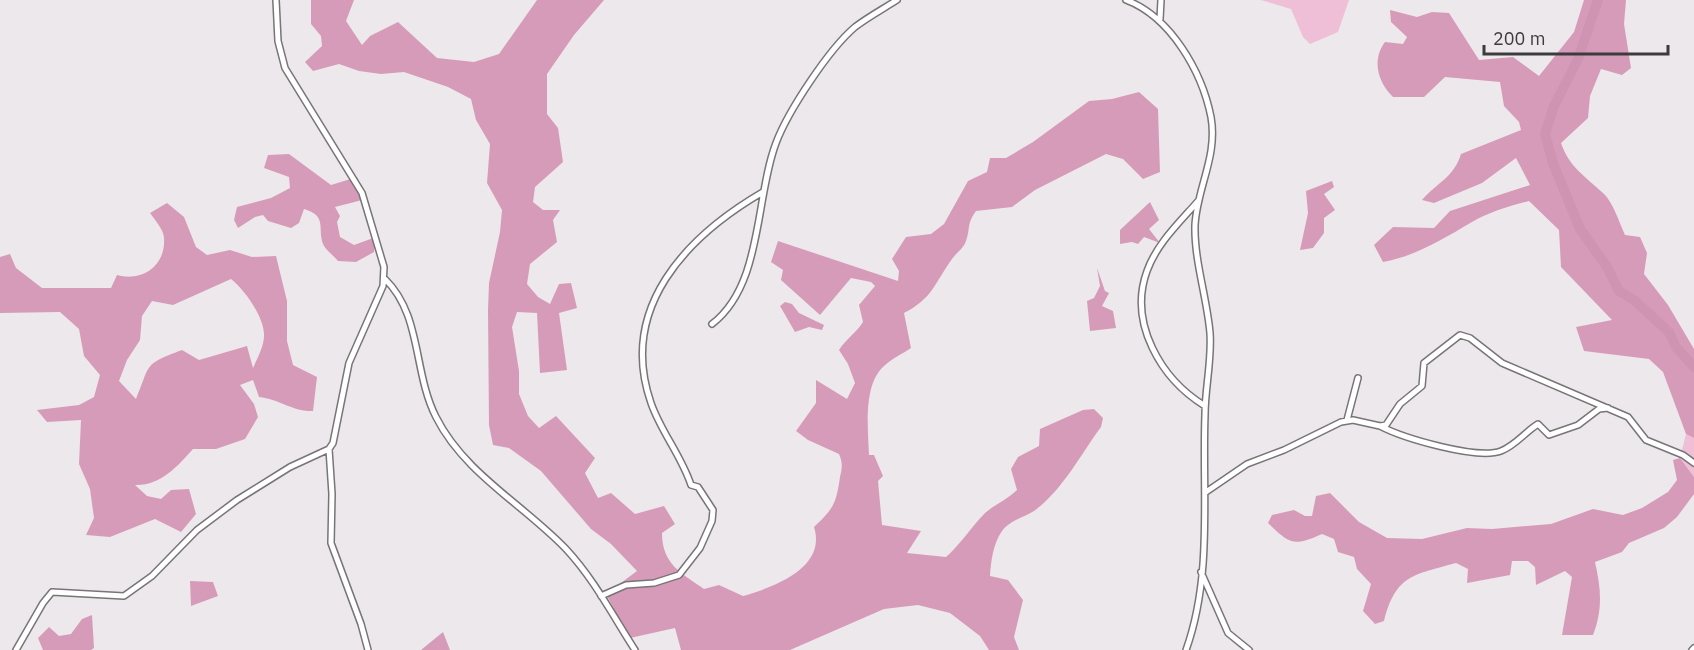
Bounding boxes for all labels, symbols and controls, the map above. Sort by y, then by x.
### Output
scale bar [1484,18,1668,56]
text: 200 m [1493,27,1545,50]

